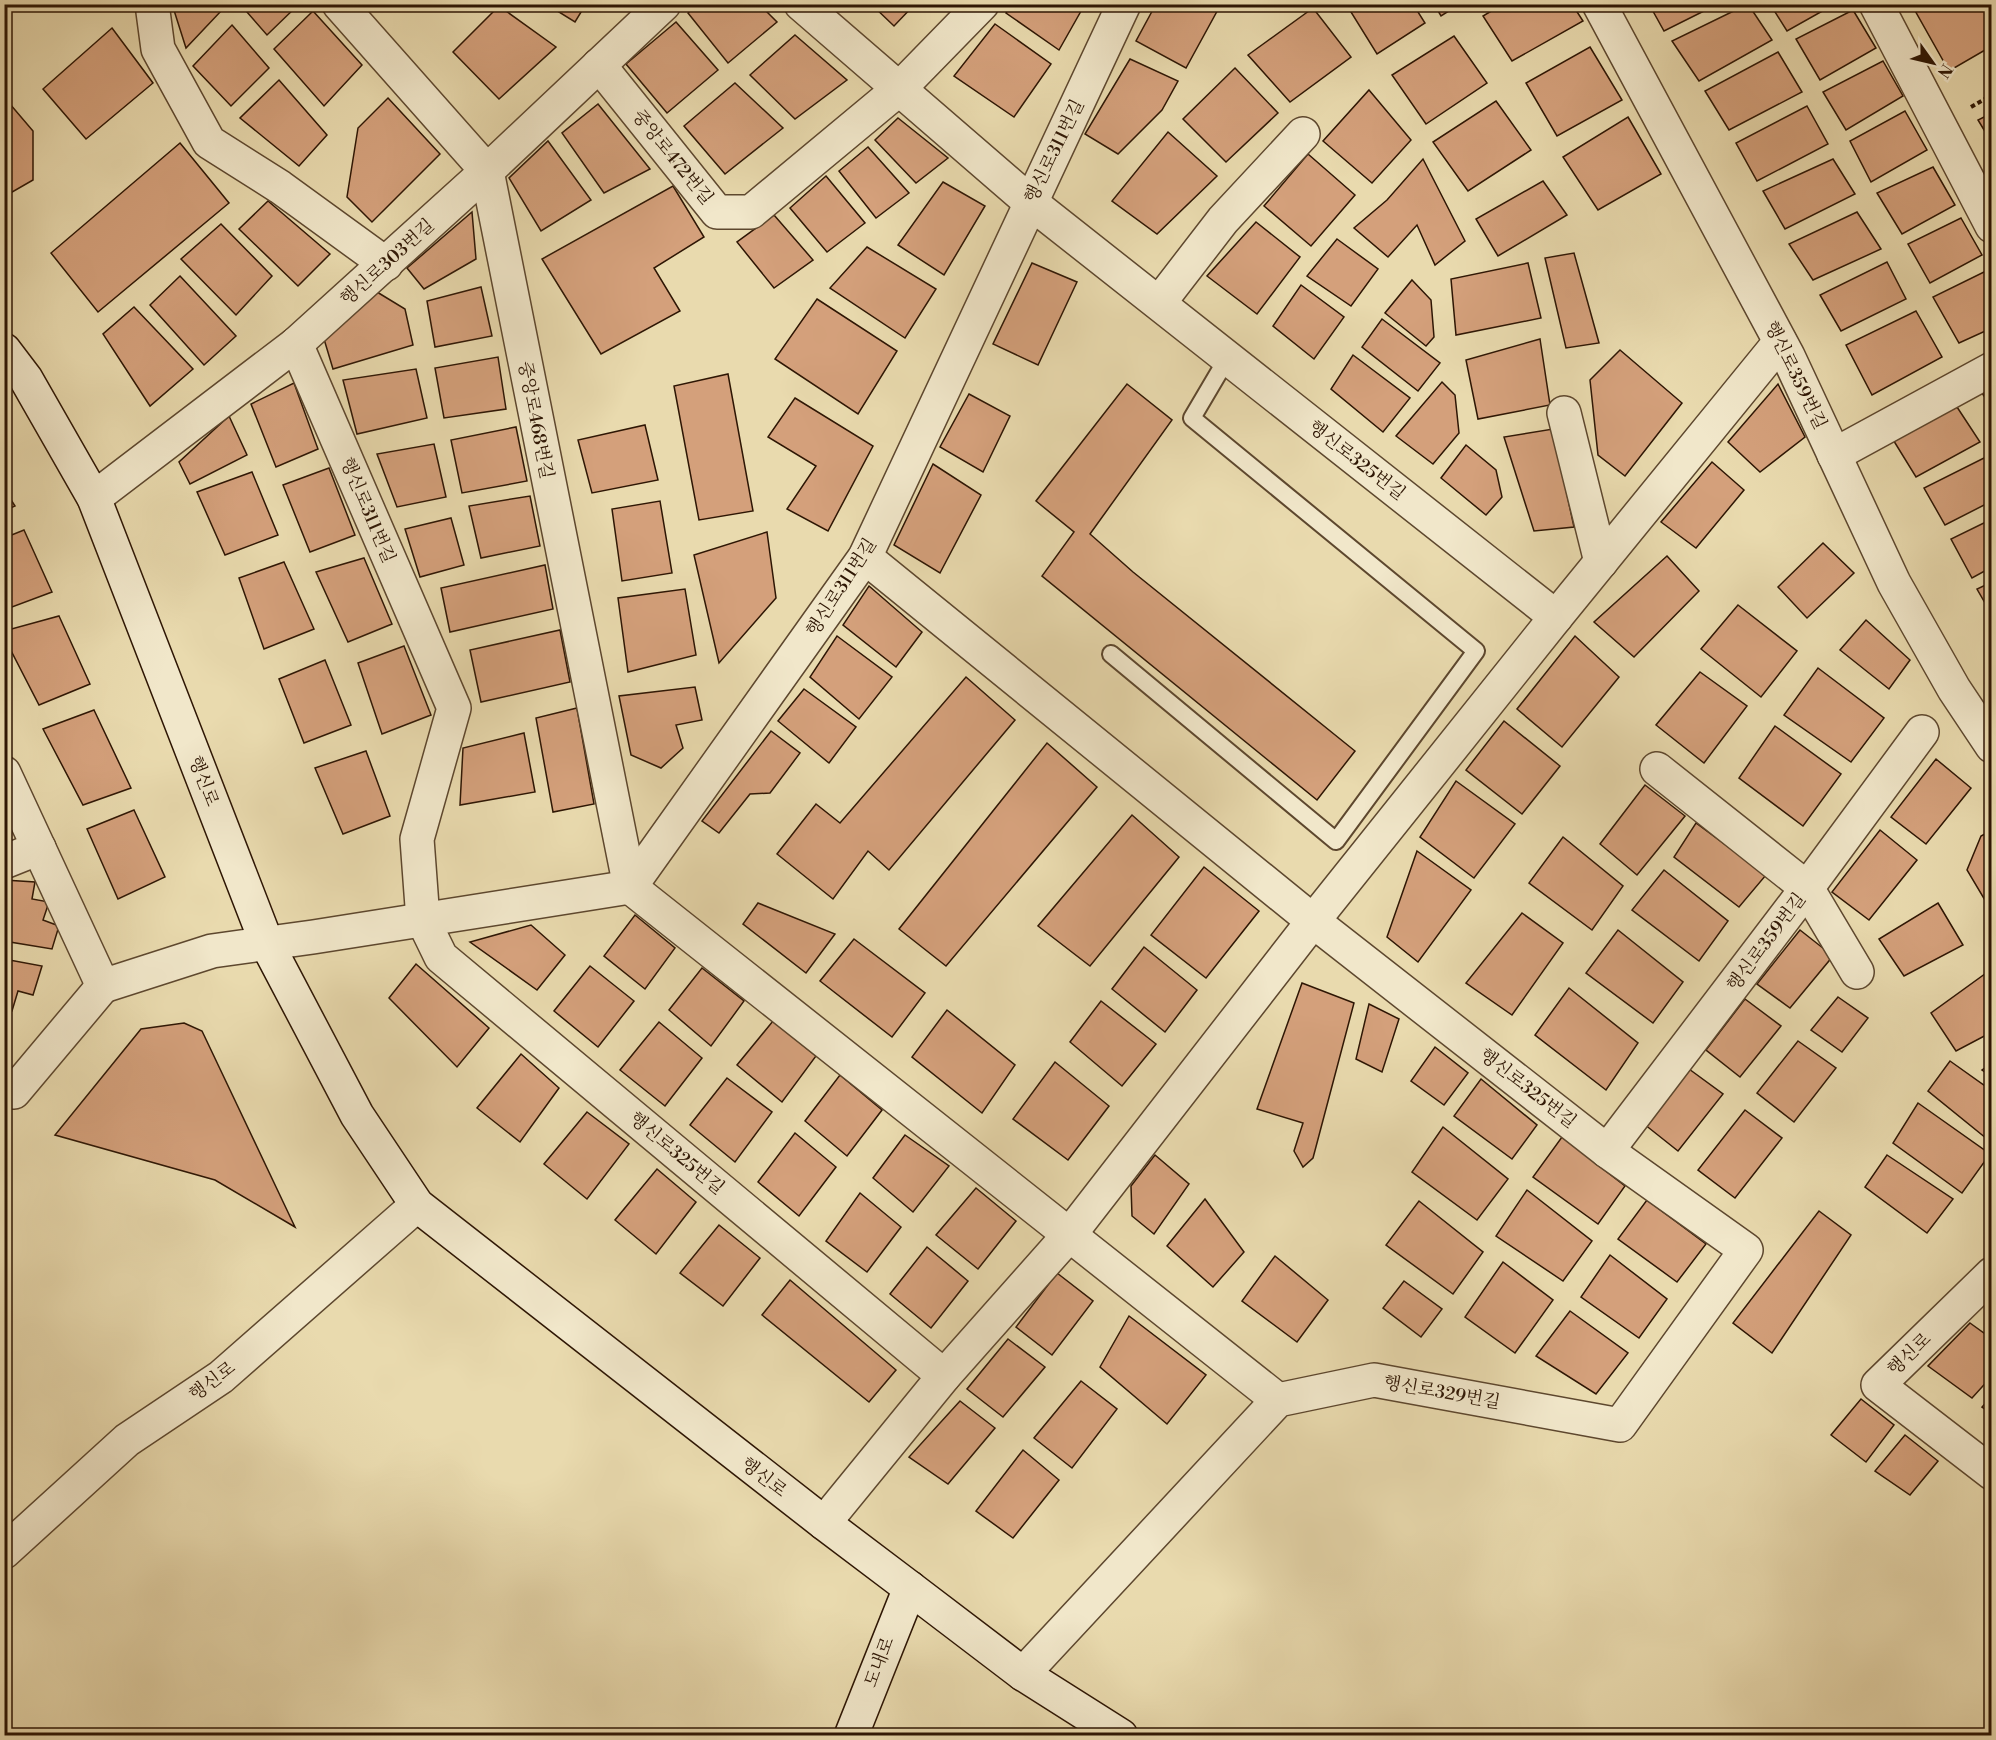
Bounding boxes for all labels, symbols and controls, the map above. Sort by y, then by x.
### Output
north arrow [1903,33,1963,93]
text: N [1933,60,1956,82]
street label: 행신로311번길 [1019,96,1089,207]
street label: 중앙로472번길 [627,105,718,210]
street label: 행신로303번길 [336,214,439,311]
street label: 행신로359번길 [1759,317,1832,433]
street label: 중앙로468번길 [513,359,558,481]
street label: 행신로325번길 [1303,415,1410,505]
street label: 행신로311번길 [335,454,400,566]
street label: 행신로311번길 [801,534,882,641]
street label: 행신로 [183,753,224,810]
street label: 행신로359번길 [1722,888,1811,996]
street label: 행신로325번길 [1474,1043,1581,1133]
street label: 행신로325번길 [624,1107,729,1200]
street label: 행신로 [1883,1328,1936,1381]
street label: 행신로 [185,1357,240,1406]
street label: 행신로329번길 [1382,1371,1502,1414]
street label: 행신로 [736,1452,791,1503]
street label: 도내로 [859,1634,900,1691]

